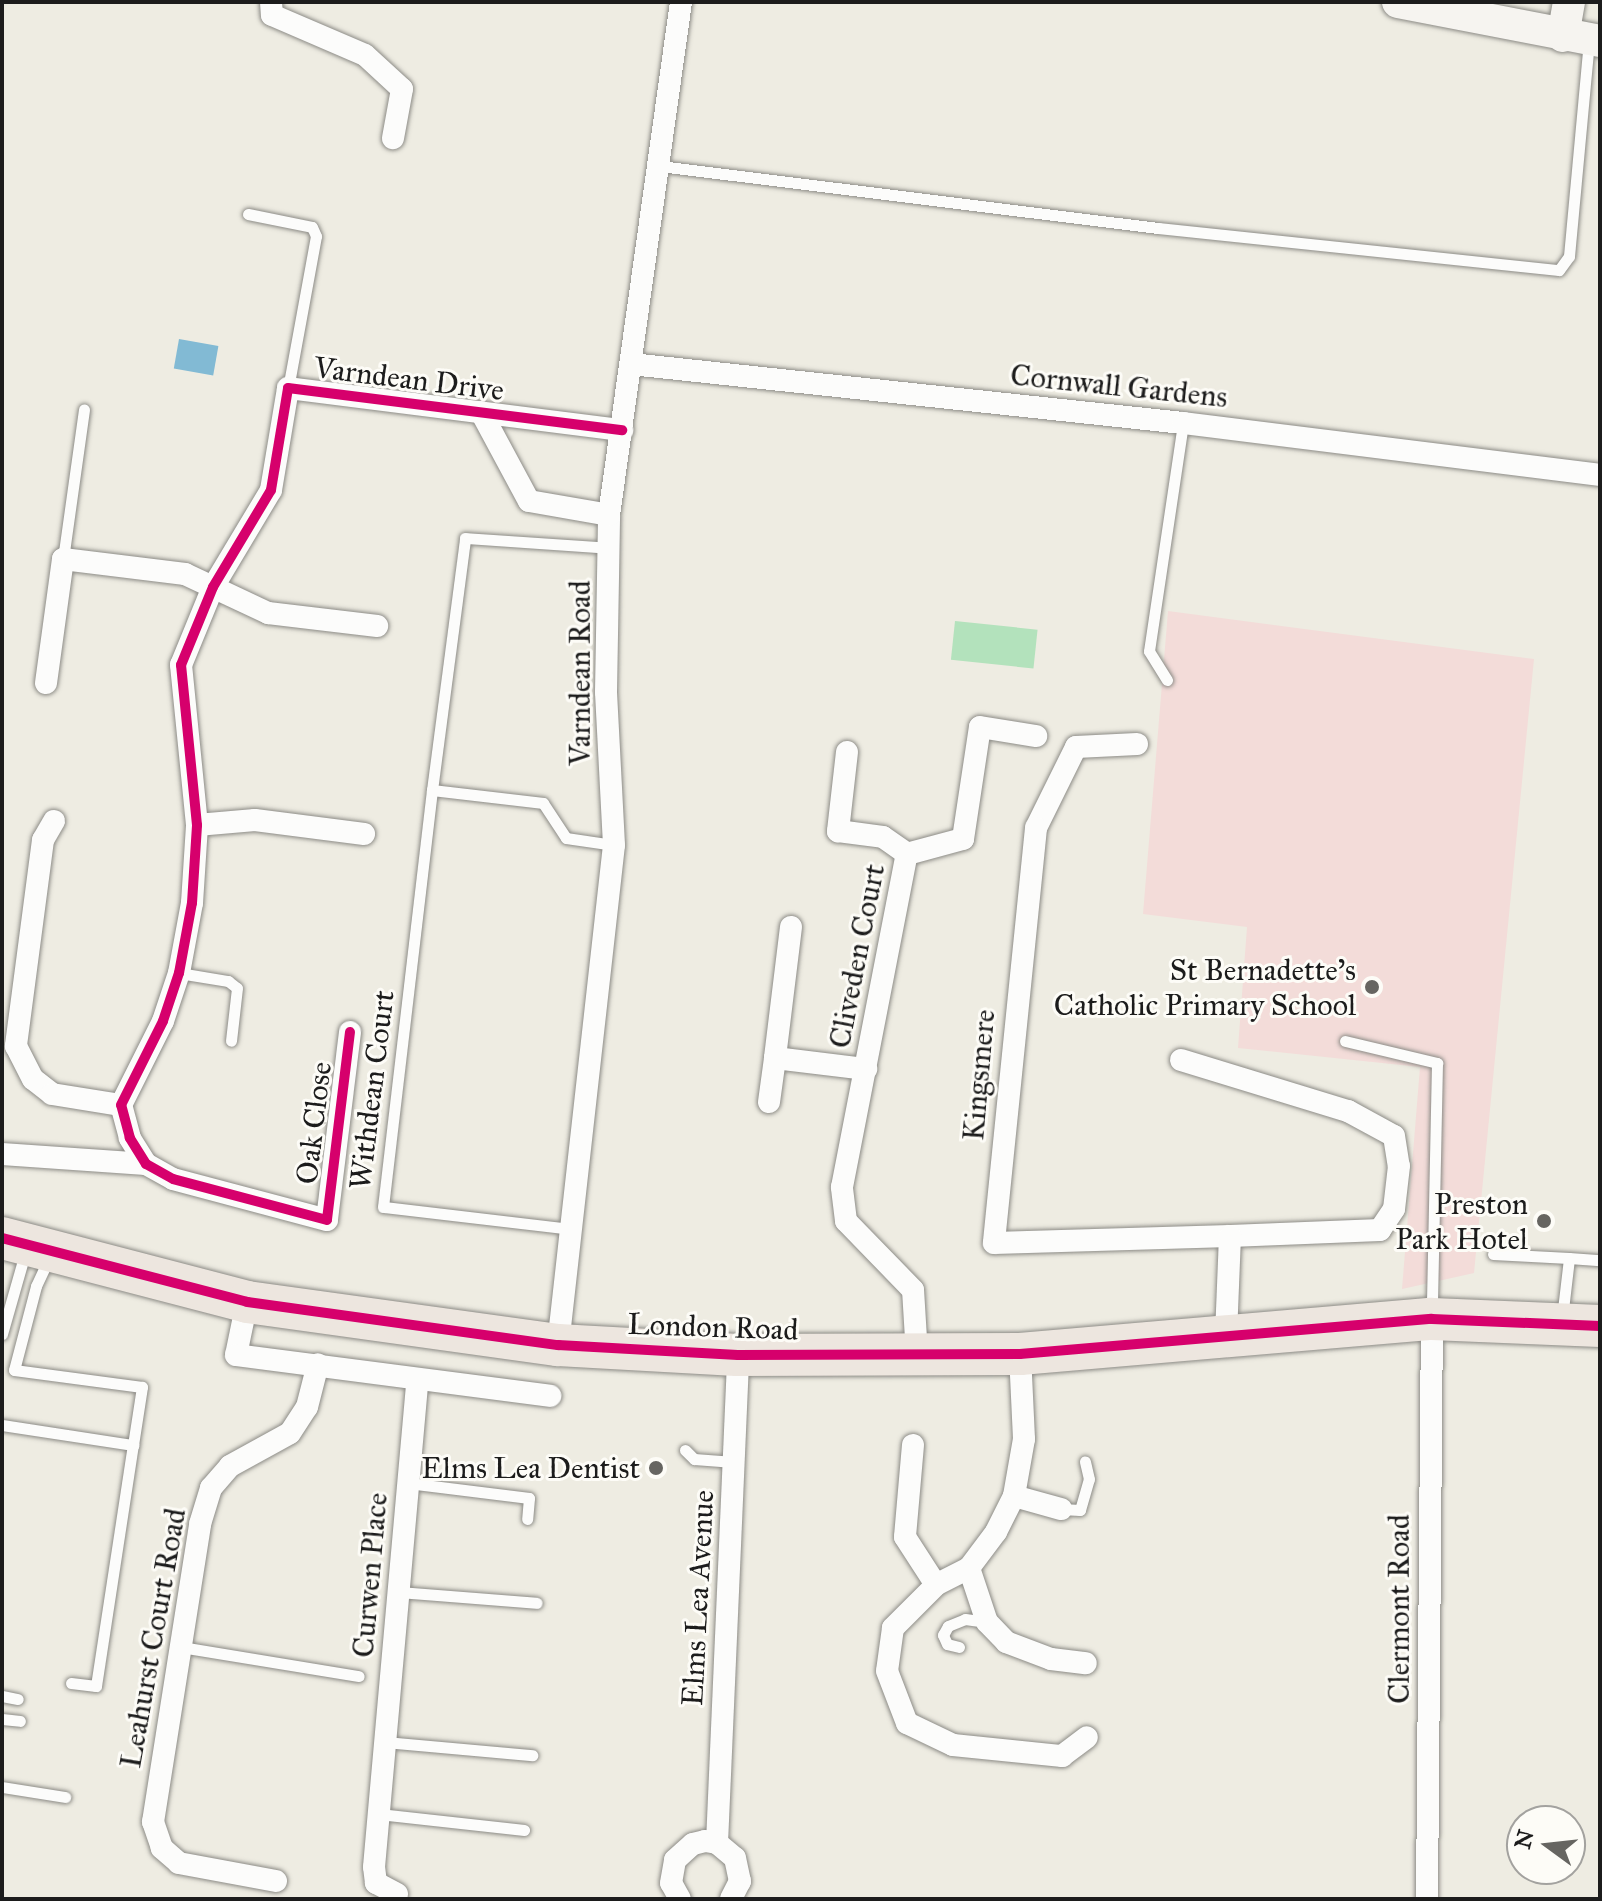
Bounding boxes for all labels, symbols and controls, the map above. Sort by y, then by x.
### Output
street label: Varndean Drive [312,349,506,409]
street label: Cornwall Gardens [1009,357,1229,415]
street label: Varndean Road [562,580,598,766]
street label: Cliveden Court [821,861,893,1051]
place label: St Bernadette's Catholic Primary School [1054,952,1356,1022]
marker: St Bernadette's Catholic Primary School [1363,978,1381,996]
street label: Withdean Court [342,988,402,1192]
street label: Kingsmere [955,1008,1003,1142]
street label: Oak Close [289,1060,339,1186]
place label: Preston Park Hotel [1395,1186,1528,1256]
marker: Preston Park Hotel [1535,1212,1553,1230]
street label: London Road [627,1306,799,1348]
place label: Elms Lea Dentist [421,1450,640,1486]
marker: Elms Lea Dentist [647,1459,665,1477]
street label: Elms Lea Avenue [674,1489,722,1707]
street label: Curwen Place [345,1491,395,1659]
street label: Leahurst Court Road [112,1505,194,1771]
street label: Clermont Road [1381,1514,1417,1704]
north arrow [1506,1805,1586,1885]
text: N [1509,1827,1540,1852]

